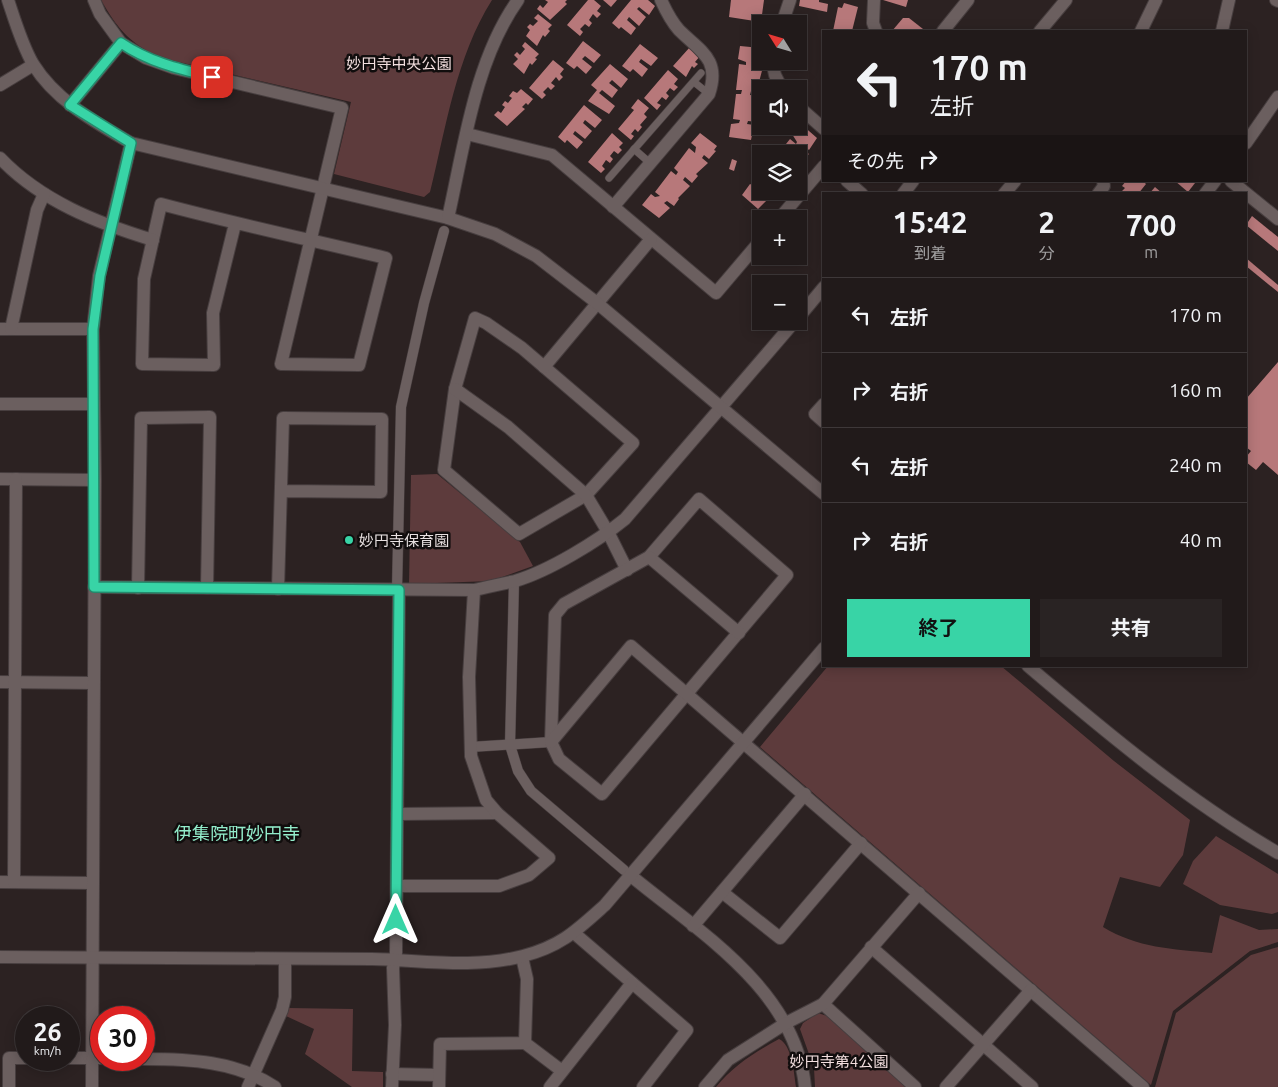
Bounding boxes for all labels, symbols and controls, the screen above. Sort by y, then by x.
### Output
north arrow [752,15,808,70]
map controls [752,15,807,330]
text: 170 m [930,47,1028,87]
icon: left [847,50,912,115]
park label: 妙円寺中央公園 [346,55,452,72]
pin [191,56,233,98]
icon: arrive [198,63,226,91]
button: sound [752,80,807,135]
text: 左折 [930,93,974,118]
button: layers [752,145,807,200]
icon: right [914,145,942,173]
text: その先 [847,150,904,172]
text: 15:42 [893,205,968,239]
text: 2 [1038,205,1055,239]
text: 700 [1126,208,1176,242]
button: + [752,210,807,265]
text: m [1144,243,1158,261]
text: 到着 [914,244,946,262]
text: 分 [1039,244,1055,262]
button: − [752,275,807,330]
icon: left [847,301,875,329]
text: 170 m [1169,304,1222,326]
text: 左折 [890,306,928,328]
icon: right [847,376,875,404]
text: 160 m [1169,379,1222,401]
text: 右折 [890,381,928,403]
icon: left [847,451,875,479]
text: 240 m [1169,454,1222,476]
text: 左折 [890,456,928,478]
icon: right [847,526,875,554]
text: 40 m [1180,529,1222,551]
text: 右折 [890,531,928,553]
place label: 妙円寺保育園 [359,532,449,549]
marker: 妙円寺保育園 [343,534,355,546]
button: 終了 [847,599,1030,657]
button: 共有 [1040,599,1222,657]
district label: 伊集院町妙円寺 [174,823,300,843]
position arrow [369,893,421,945]
speed limit sign: 30 [90,1006,155,1071]
text: 26 [33,1018,62,1046]
text: km/h [34,1044,61,1057]
park label: 妙円寺第4公園 [790,1053,888,1070]

